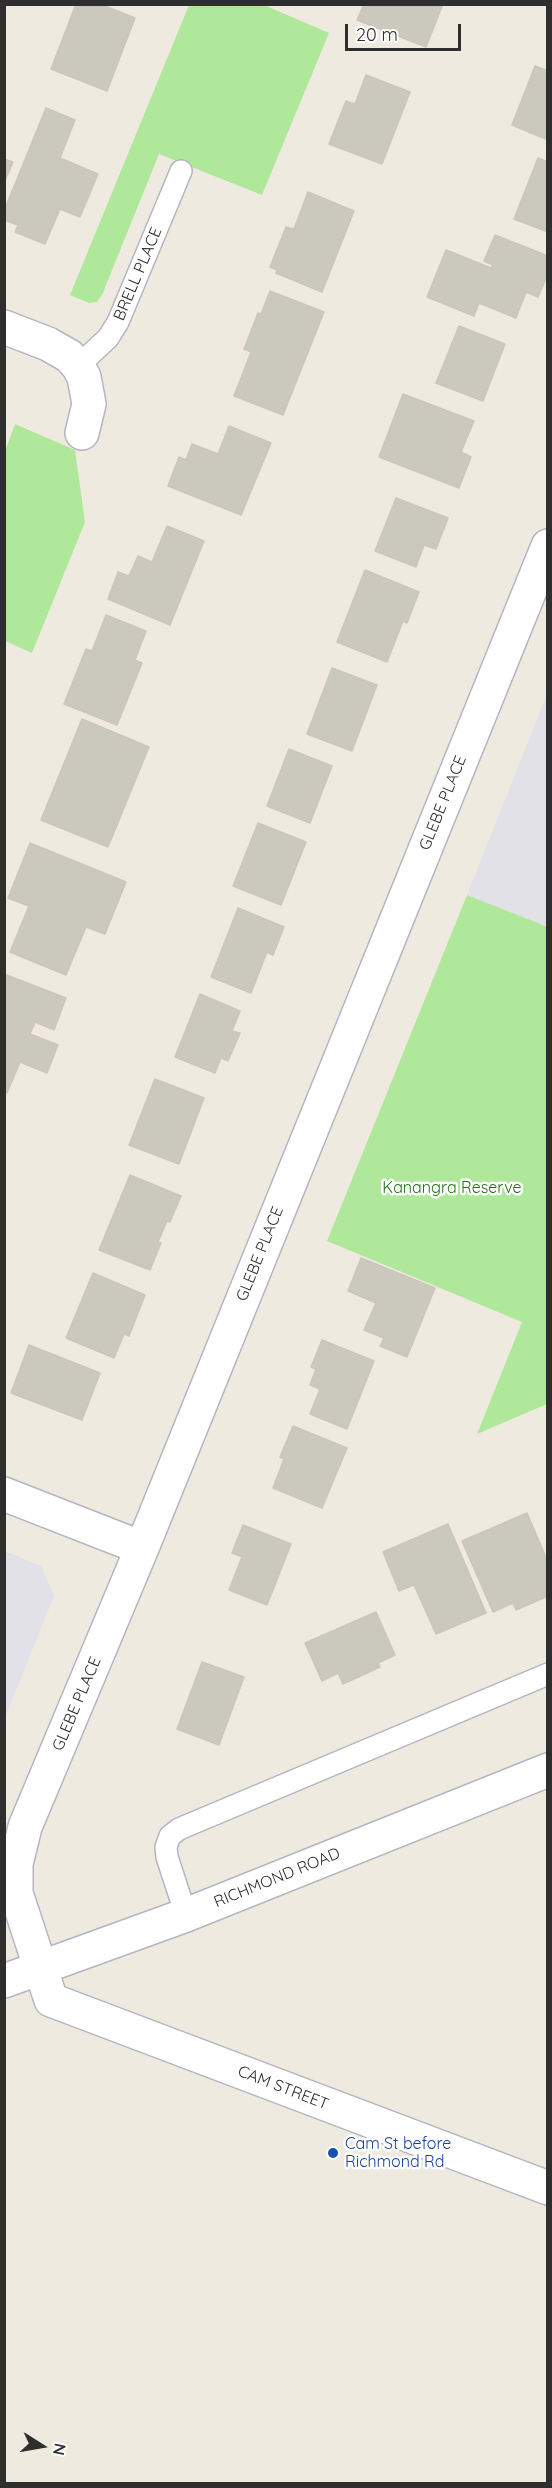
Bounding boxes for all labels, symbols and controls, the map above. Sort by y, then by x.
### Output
scale bar [348,12,464,50]
text: 20 m [356,23,398,46]
street label: BRELL PLACE [110,224,166,324]
street label: GLEBE PLACE [415,753,471,853]
park label: Kanangra Reserve [382,1178,522,1198]
street label: GLEBE PLACE [232,1204,288,1304]
street label: GLEBE PLACE [49,1654,105,1754]
street label: RICHMOND ROAD [211,1844,343,1912]
street label: CAM STREET [235,2062,331,2114]
place label: Cam St before Richmond Rd [345,2134,451,2172]
marker: Cam St before Richmond Rd [326,2146,340,2160]
north arrow [12,2416,72,2476]
text: N [49,2442,71,2457]

